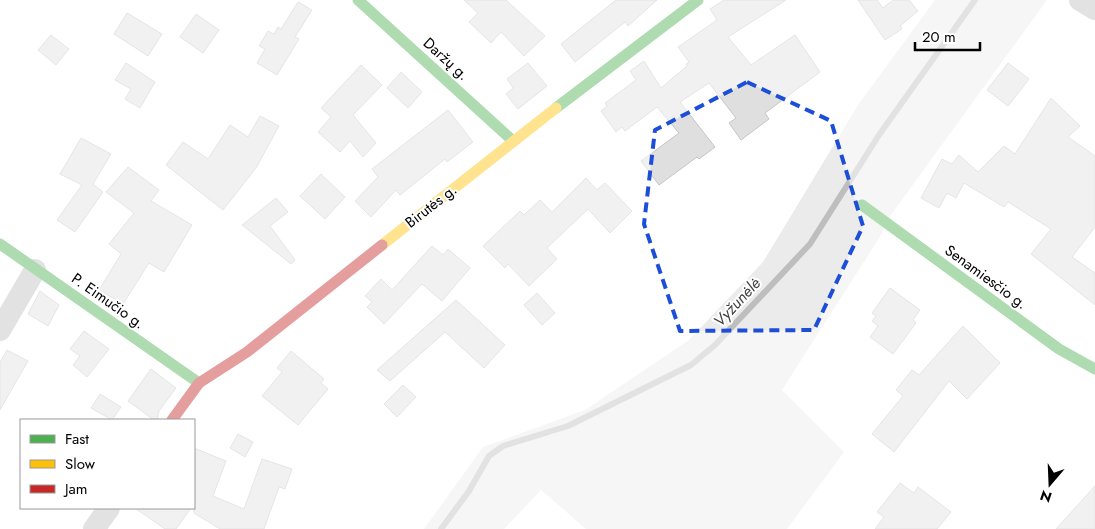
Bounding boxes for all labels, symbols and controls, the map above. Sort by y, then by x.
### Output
scale bar [915,20,980,52]
text: 20 m [922,26,956,48]
street label: Daržų g. [418,32,474,86]
street label: Birutės g. [401,179,461,233]
street label: Senamiesčio g. [940,240,1032,314]
street label: P. Eimučio g. [67,268,149,334]
water label: Vyžunėlė [708,272,766,332]
legend [20,419,195,509]
text: Fast [65,428,89,450]
text: Slow [65,453,96,475]
north arrow [1025,459,1075,509]
text: Jam [63,478,88,500]
text: N [1037,485,1054,508]

